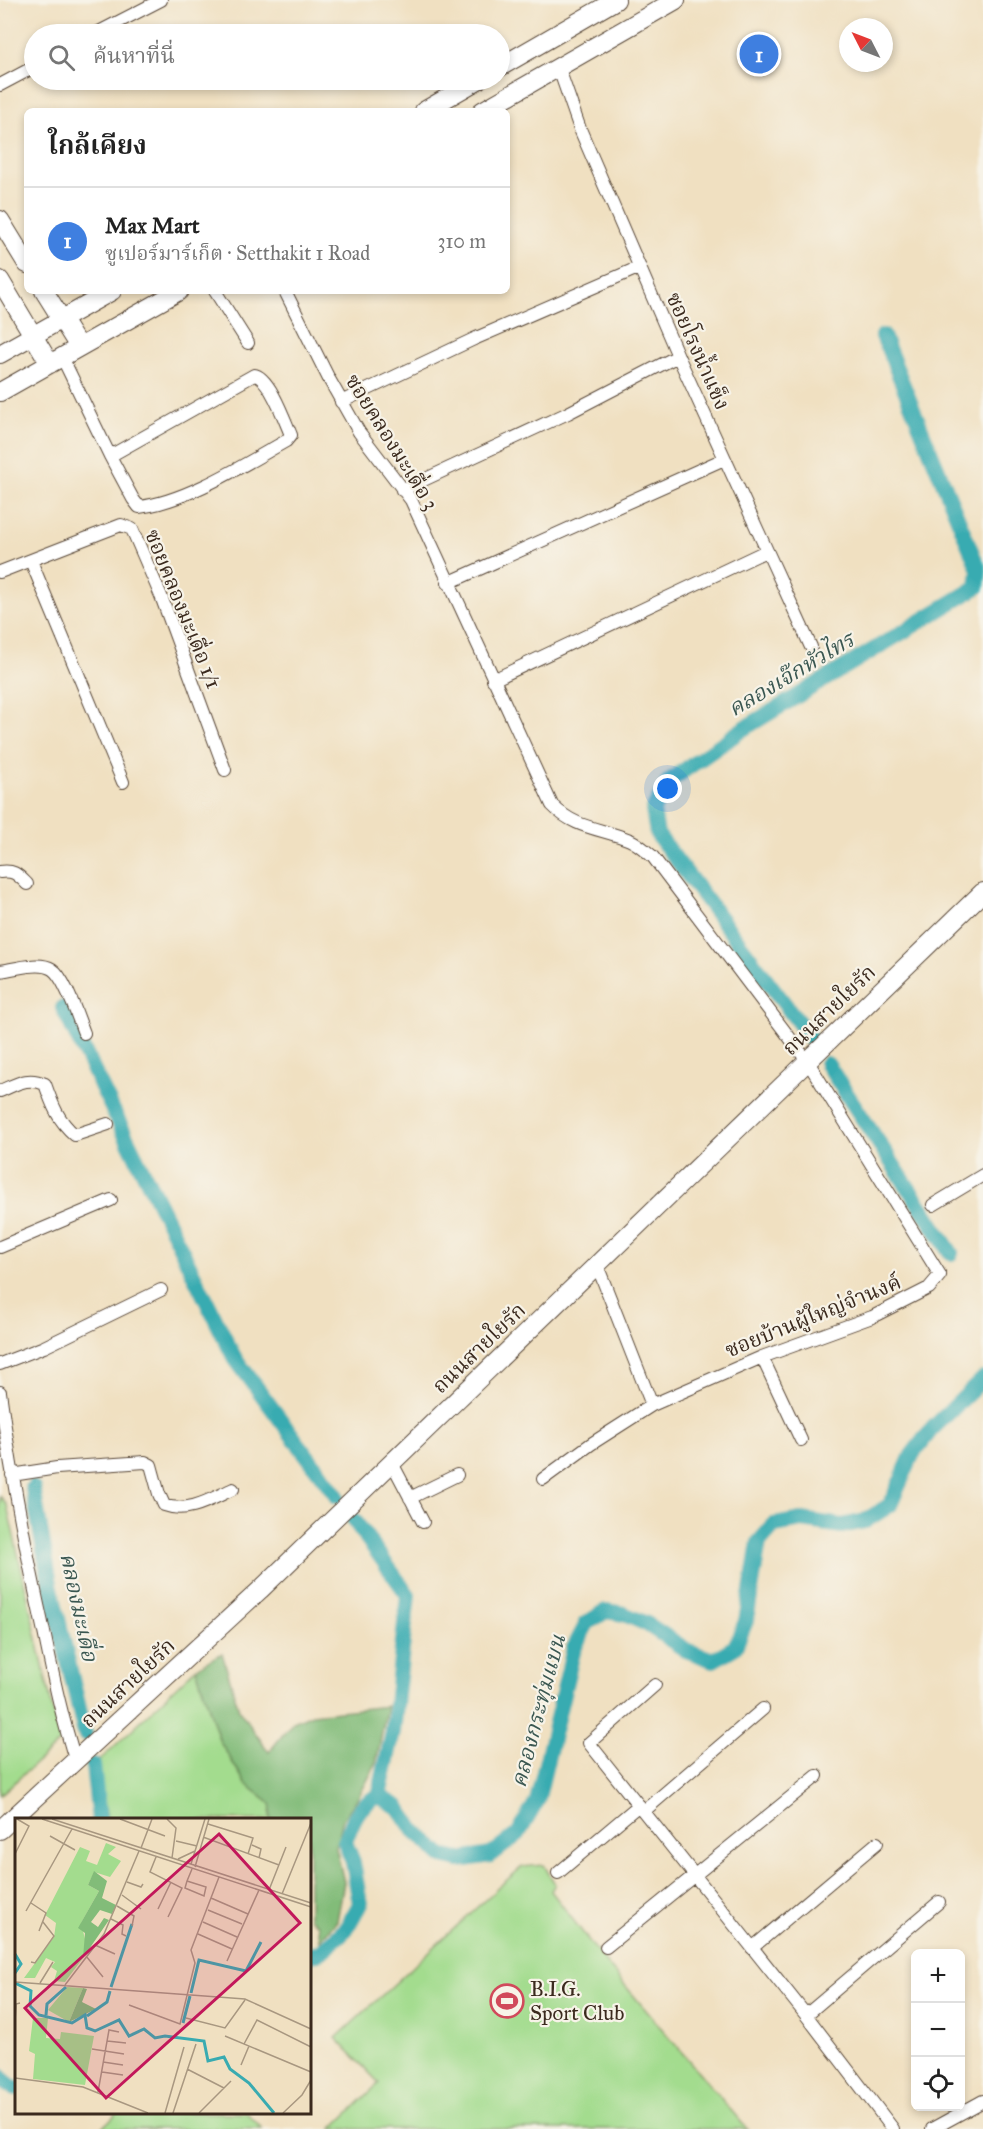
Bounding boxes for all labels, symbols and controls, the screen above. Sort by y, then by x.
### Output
north arrow [839,18,893,72]
search box [24,24,510,90]
pin: 1 [740,32,778,76]
icon: search [45,41,78,74]
text: ค้นหาที่นี่ [93,42,175,69]
text: ใกล้เคียง [48,129,147,161]
text: Max Mart [105,212,200,239]
text: 1 [64,229,71,253]
text: 310 m [437,229,486,253]
text: ซูเปอร์มาร์เก็ต · Setthakit 1 Road [105,241,370,265]
street label: ซอยโรงน้ำแข็ง [661,287,738,414]
street label: ซอยคลองมะเดื่อ 3 [340,368,447,515]
street label: ซอยคลองมะเดื่อ 1/1 [139,524,230,692]
water label: คลองเจ๊กหัวไทร [722,623,861,722]
your location [653,774,682,803]
street label: ถนนสายใยรัก [776,958,881,1061]
street label: ซอยบ้านผู้ใหญ่จำนงค์ [720,1267,905,1363]
street label: ถนนสายใยรัก [426,1296,531,1399]
water label: คลองมะเดื่อ [54,1550,107,1665]
street label: ถนนสายใยรัก [74,1631,181,1733]
water label: คลองกระทุ่มแบน [505,1631,572,1791]
inset map [15,1818,310,2114]
map controls [911,1949,965,2111]
button: + [911,1949,965,2003]
place label: B.I.G. Sport Club [530,1976,624,2026]
sports icon: B.I.G. Sport Club [489,1983,525,2019]
button: − [911,2003,965,2057]
button: locate [911,2057,965,2111]

